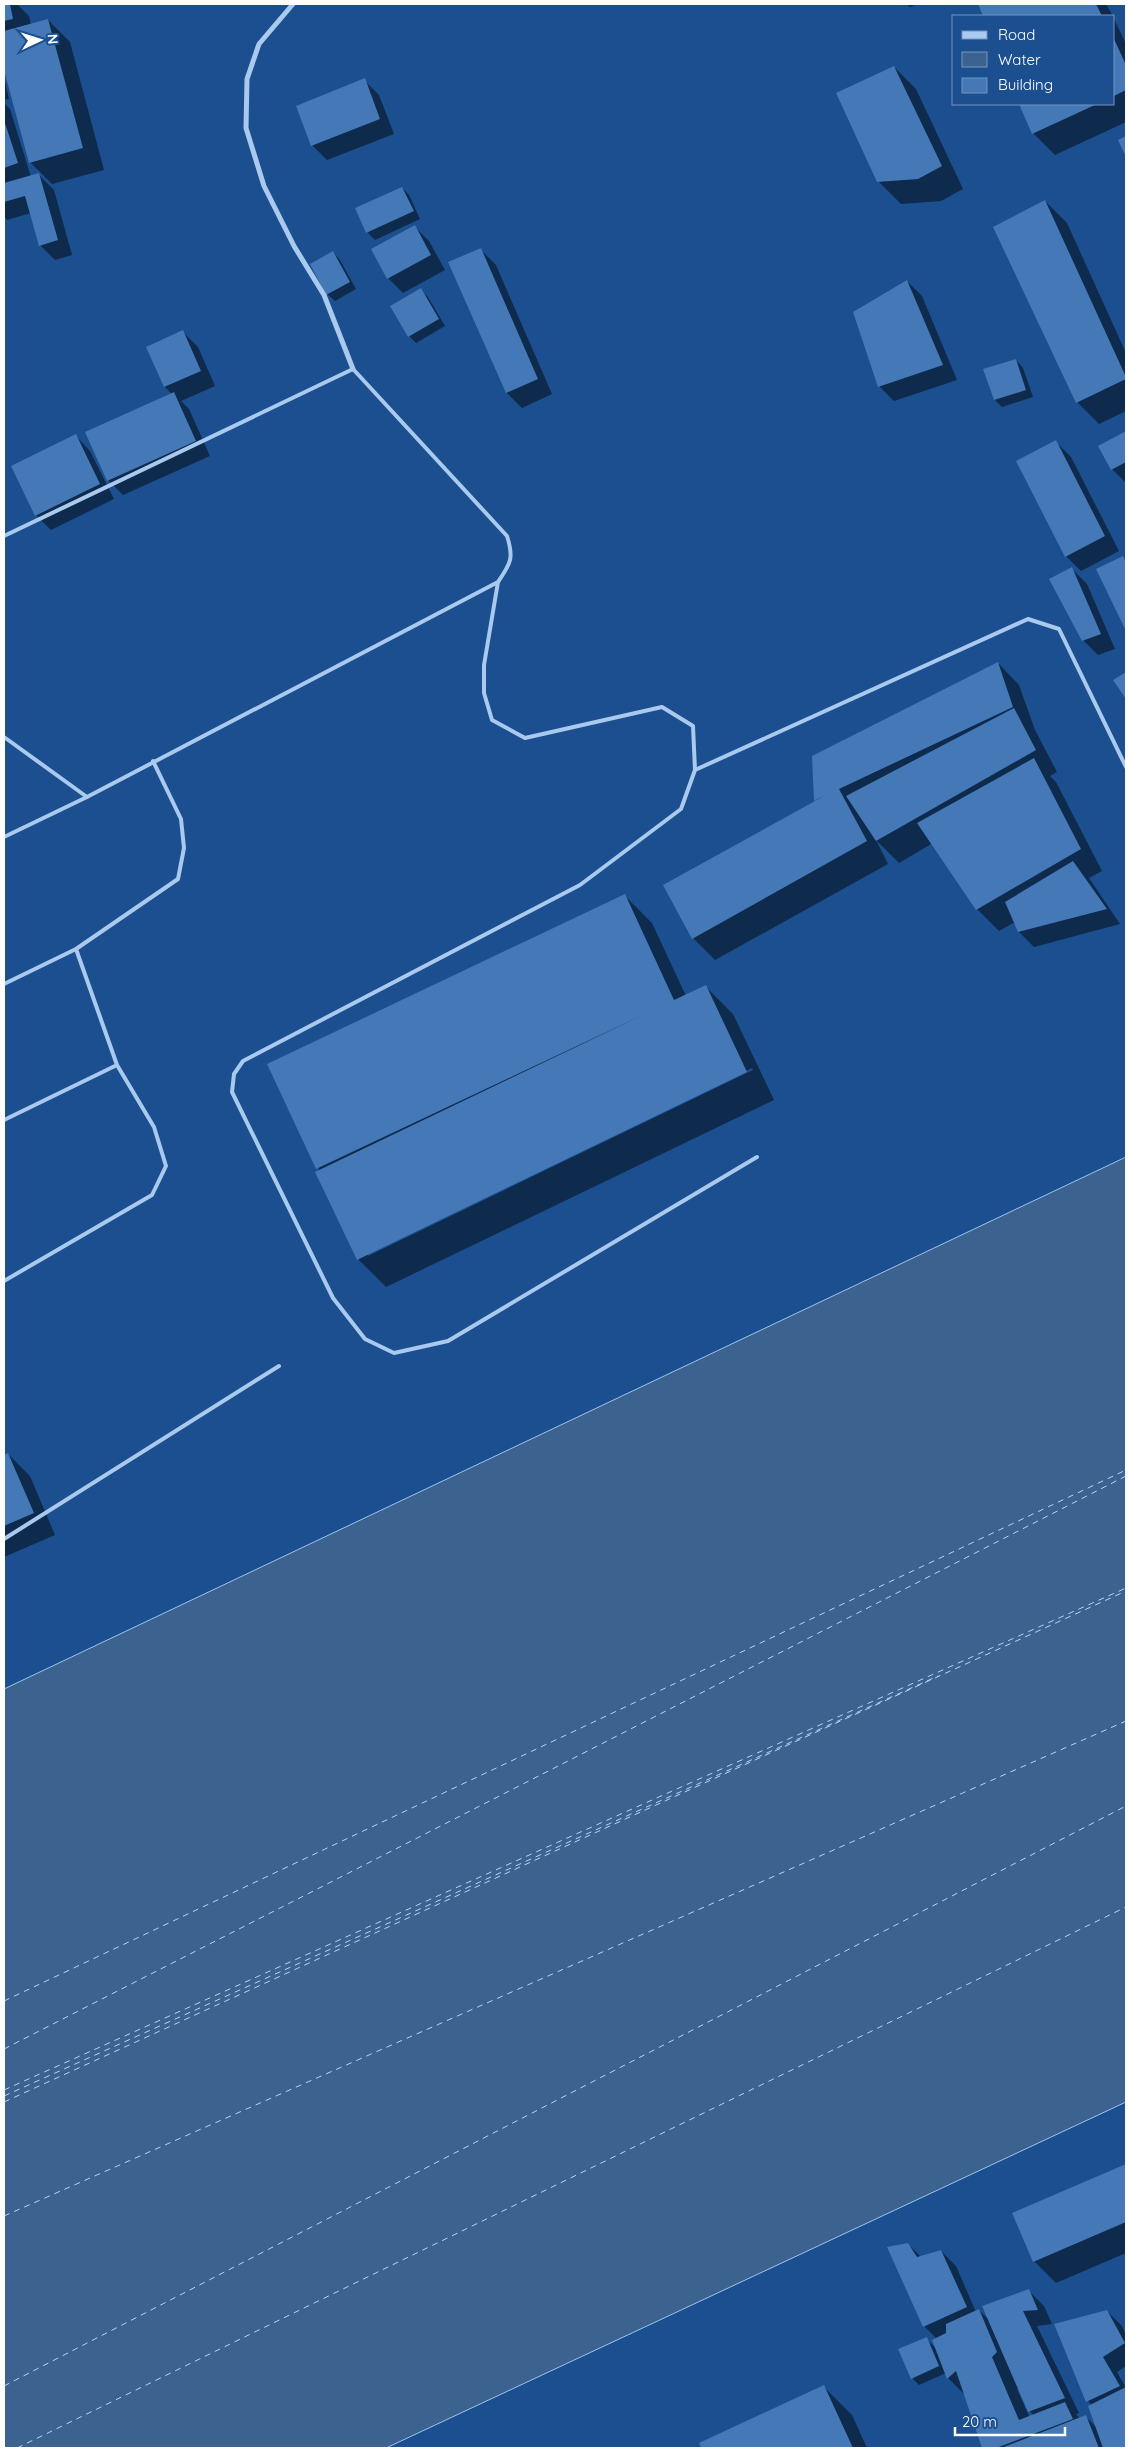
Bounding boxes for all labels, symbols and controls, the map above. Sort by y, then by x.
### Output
north arrow [15,15,65,65]
legend [952,15,1115,105]
text: Road [998,25,1035,44]
text: N [44,33,62,45]
text: Water [998,50,1041,69]
text: Building [998,75,1053,94]
scale bar [955,2404,1065,2436]
text: 20 m [962,2412,997,2431]

